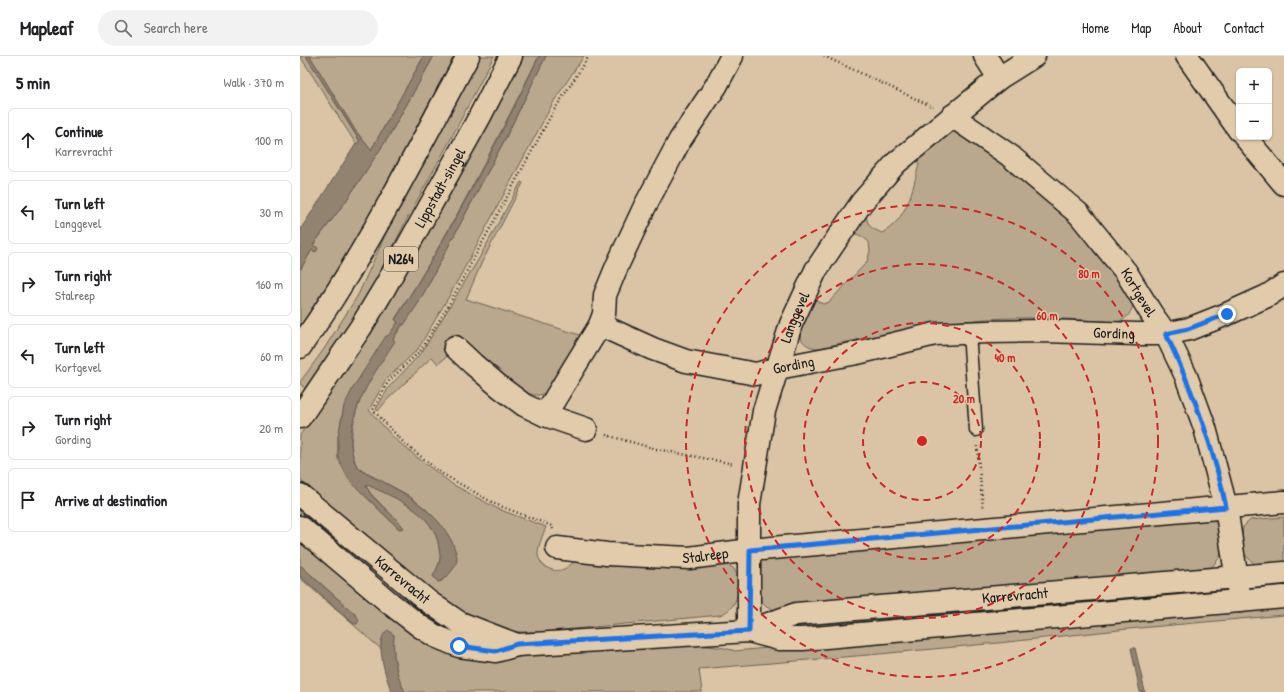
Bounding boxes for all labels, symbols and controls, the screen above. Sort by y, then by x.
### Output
search box [98,10,378,46]
text: Mapleaf [20,15,74,41]
icon: search [112,17,134,39]
text: Search here [144,17,208,38]
text: Home [1082,18,1109,37]
text: Map [1131,18,1151,37]
text: About [1173,18,1202,37]
text: Contact [1224,18,1264,37]
map controls [1236,68,1272,140]
button: + [1236,68,1272,104]
text: 5 min [16,71,50,94]
text: Walk · 370 m [224,73,284,91]
button: − [1236,104,1272,140]
text: Continue [55,121,103,142]
icon: ahead [17,129,39,151]
text: 100 m [255,131,283,149]
text: Karrevracht [55,142,112,160]
street label: Lippstadt-singel [409,144,470,231]
text: Turn left [55,193,105,214]
icon: left [17,201,39,223]
text: 30 m [260,203,283,221]
text: Langgevel [55,214,101,232]
road number: N264 [384,247,418,271]
street label: Kortgevel [1116,264,1161,321]
text: Turn right [55,265,111,286]
text: 80 m [1078,265,1100,282]
icon: right [17,273,39,295]
text: 160 m [255,275,283,293]
text: Stalreep [55,286,95,304]
street label: Langgevel [775,288,815,345]
route end [1218,305,1236,323]
text: 60 m [1036,307,1058,324]
street label: Gording [1093,322,1136,344]
text: Turn left [55,337,105,358]
icon: left [17,345,39,367]
text: 60 m [260,347,283,365]
text: 40 m [995,349,1015,366]
street label: Gording [770,350,816,379]
text: Kortgevel [55,358,101,376]
text: 20 m [953,390,975,407]
text: Turn right [55,409,111,430]
icon: right [17,417,39,439]
text: 20 m [259,419,283,437]
text: Gording [55,430,91,448]
centre of rings [915,434,929,448]
icon: arrive [17,489,39,511]
text: Arrive at destination [55,490,167,511]
street label: Stalreep [682,542,730,568]
street label: Karrevracht [370,550,436,609]
street label: Karrevracht [981,582,1050,608]
route start [450,637,468,655]

